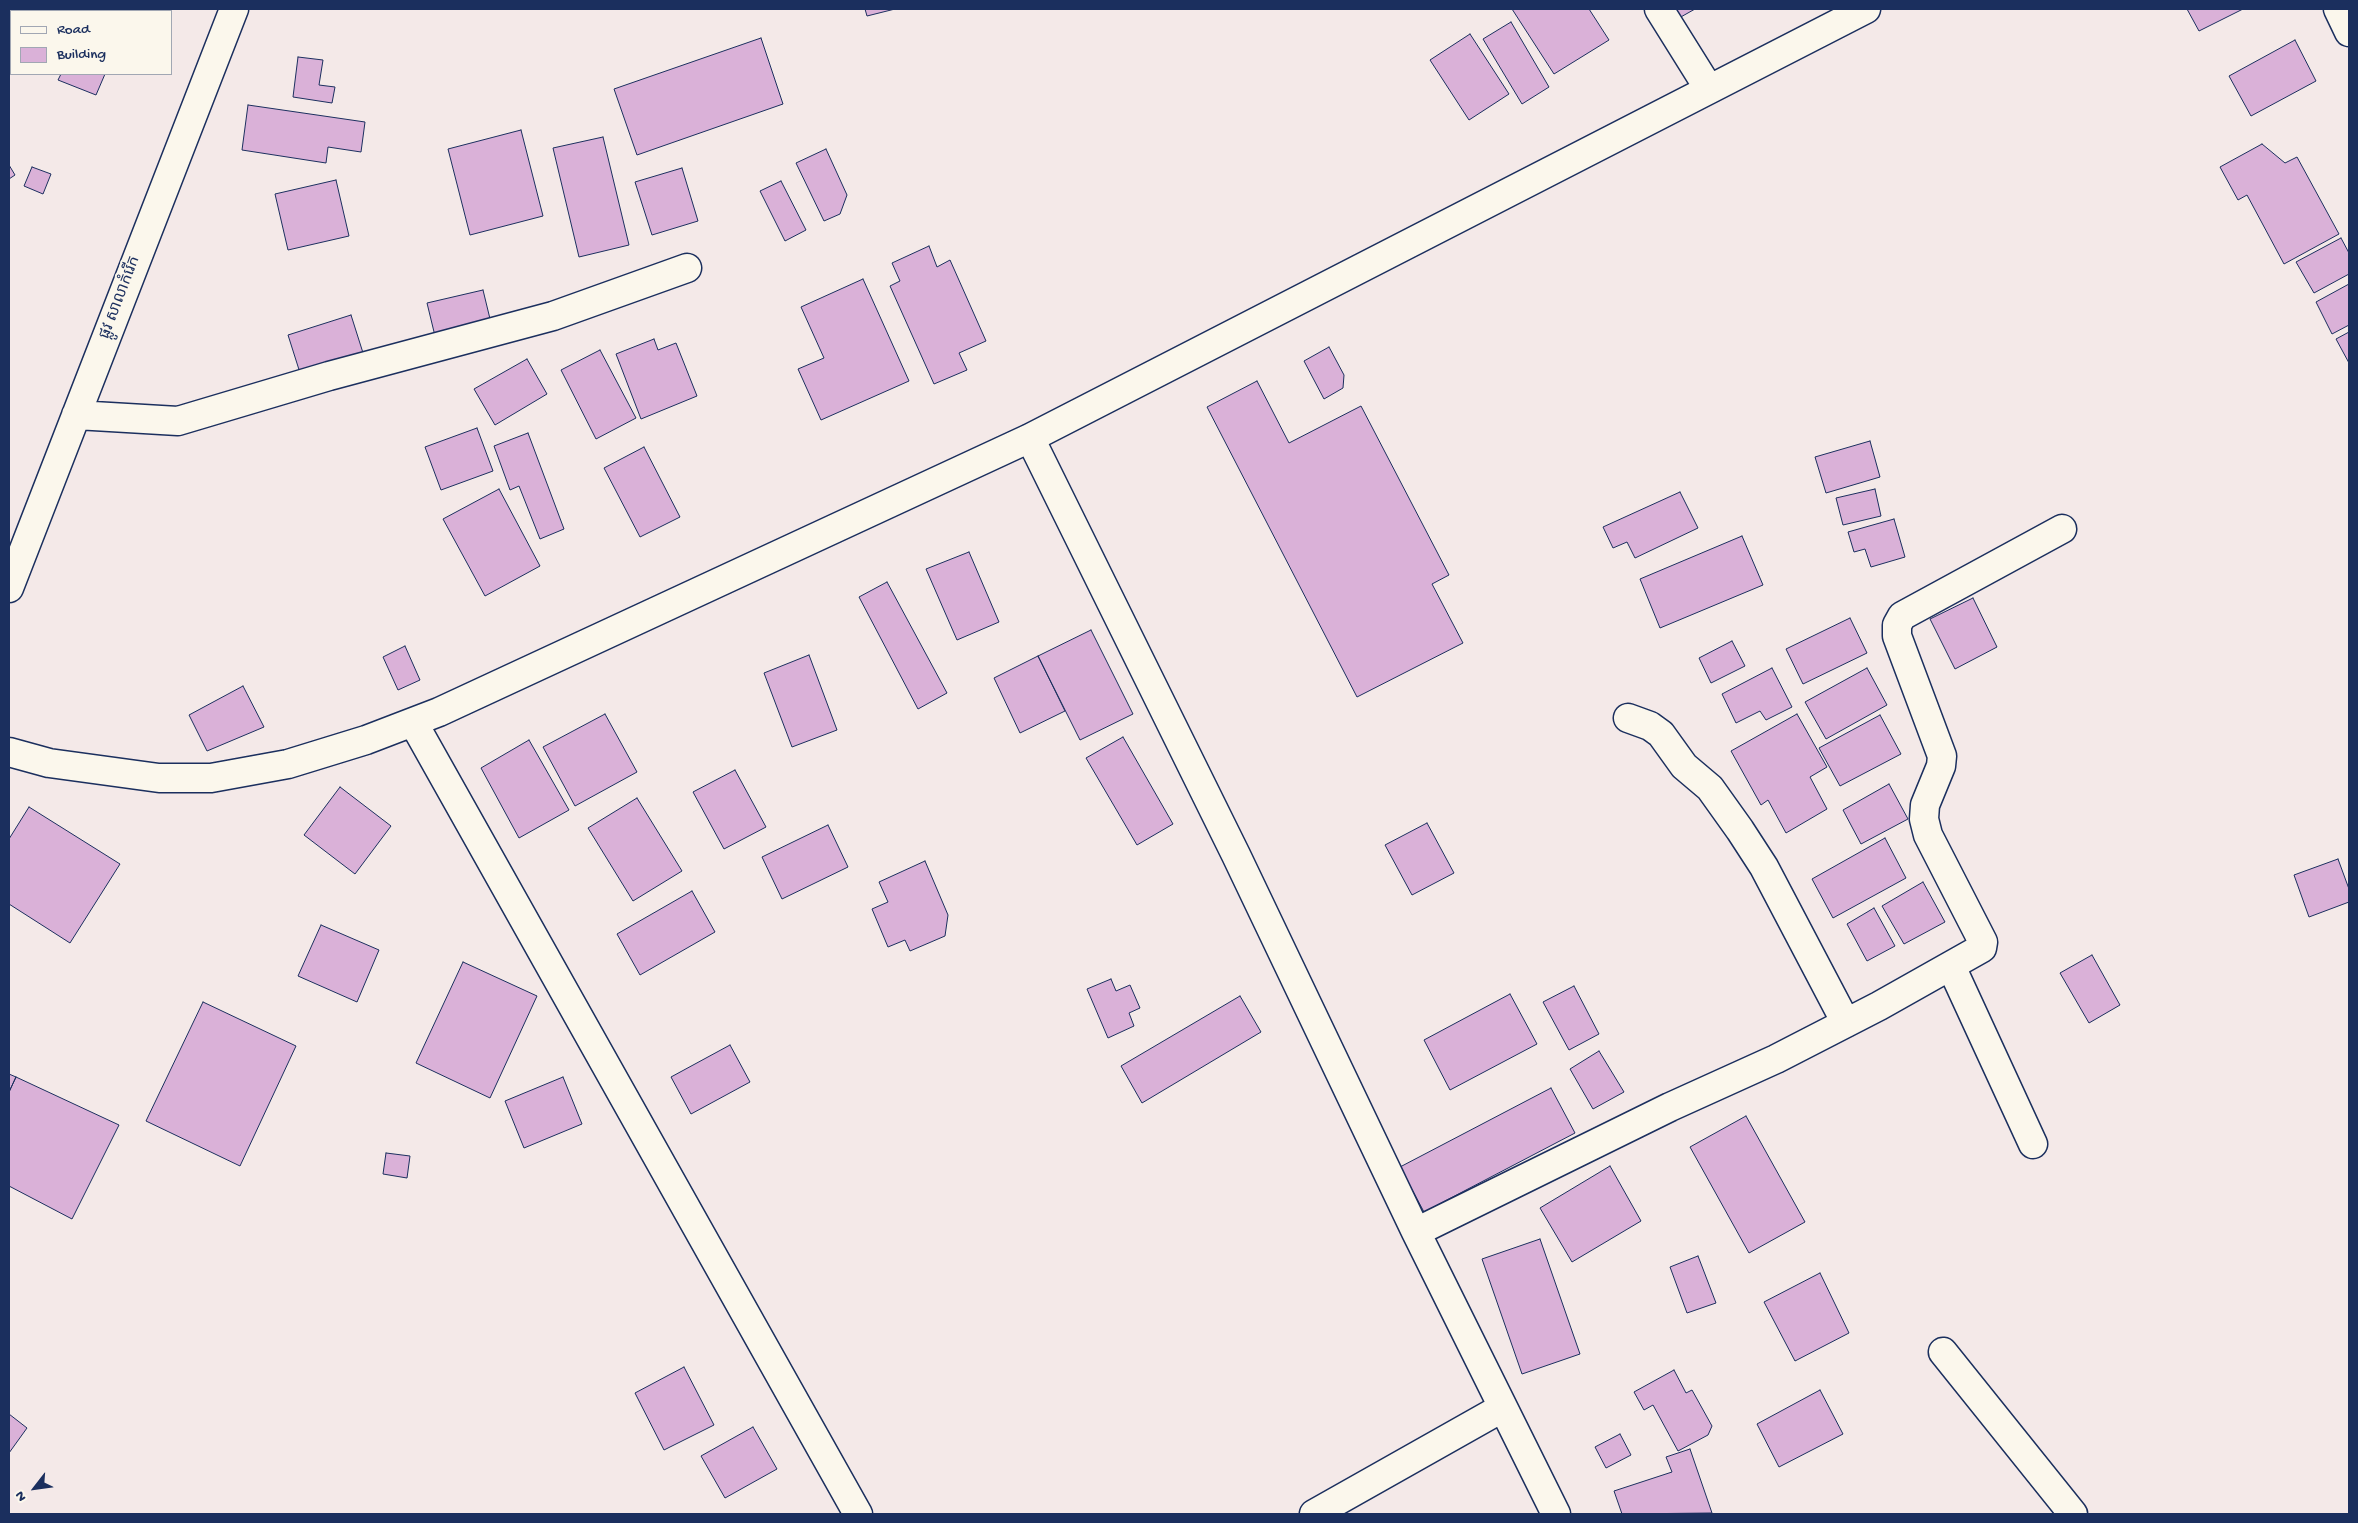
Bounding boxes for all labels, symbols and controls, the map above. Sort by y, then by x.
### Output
legend [10,10,172,75]
text: Road [57,21,90,39]
text: Building [57,46,106,64]
street label: ផ្លូវ សាលាកំរើក [96,254,146,342]
north arrow [10,1463,60,1513]
text: N [12,1488,31,1504]

